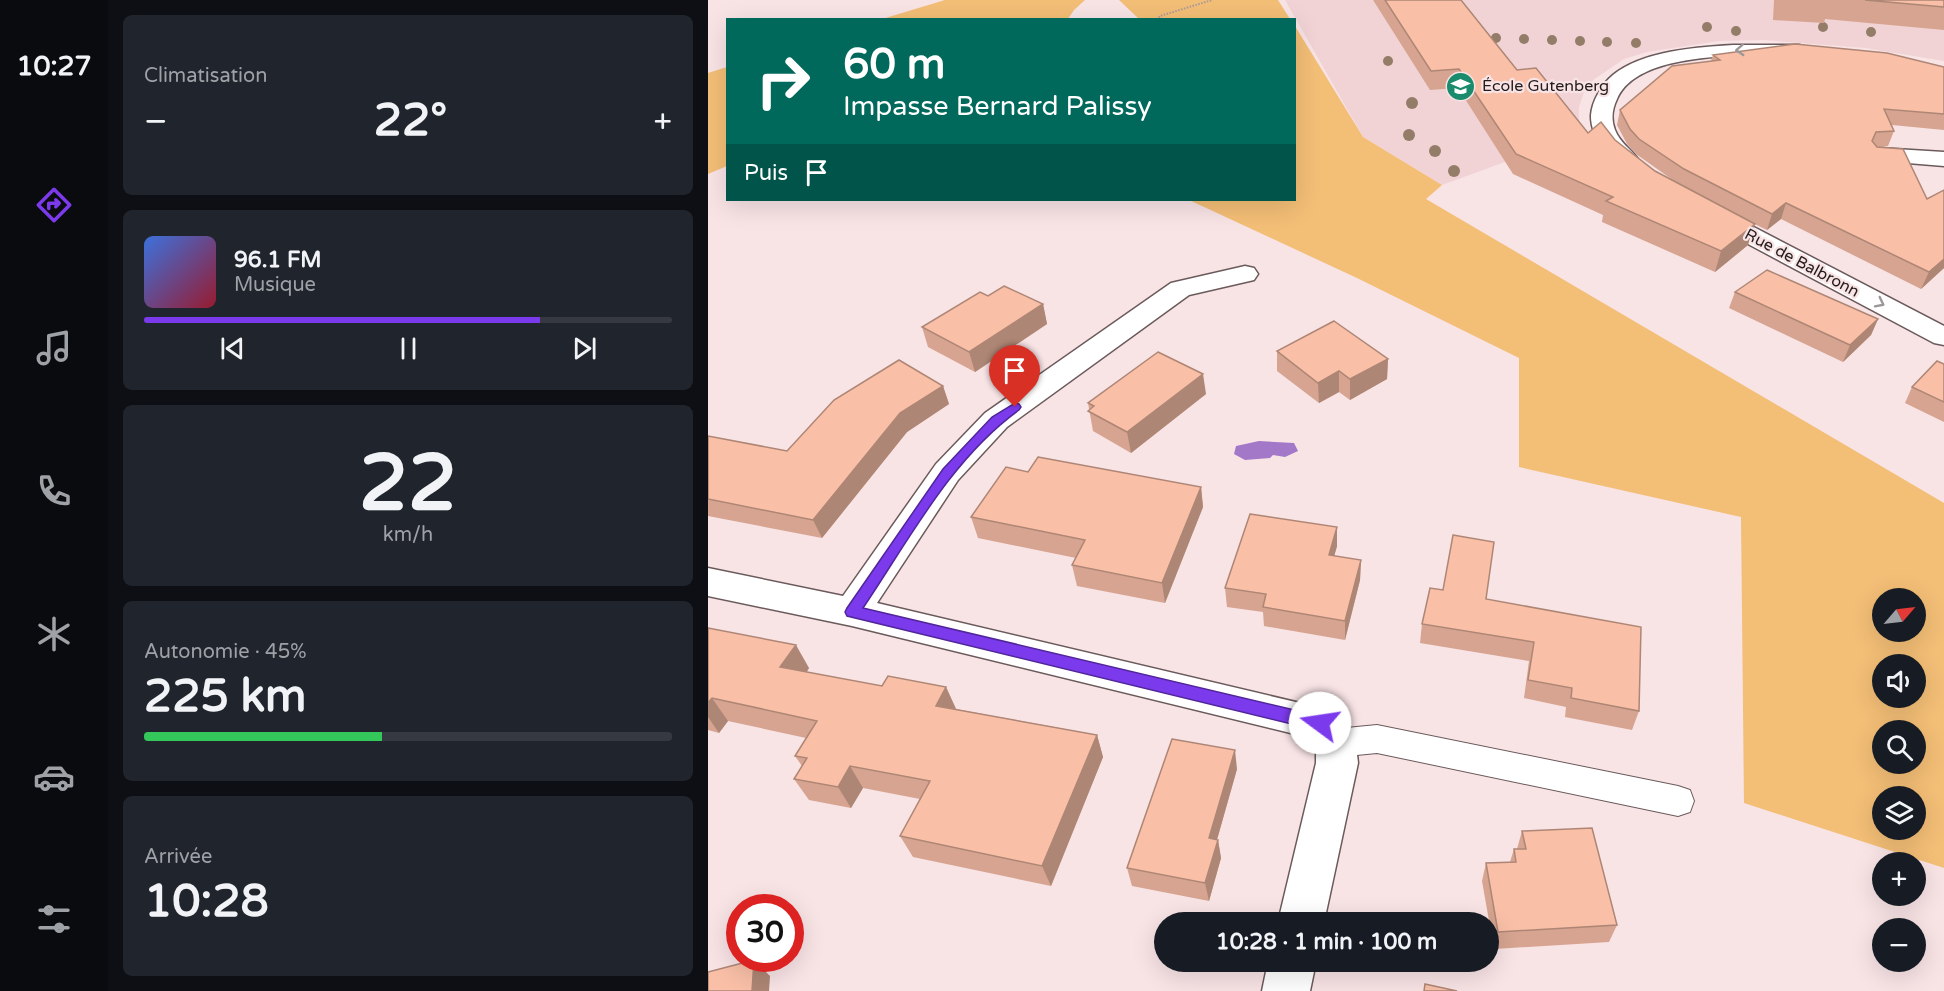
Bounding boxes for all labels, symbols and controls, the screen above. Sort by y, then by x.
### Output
text: 60 m [843,39,945,90]
icon: right [744,42,822,120]
one-way arrow [1735,44,1744,57]
text: 10:27 [17,50,91,83]
text: Climatisation [144,64,267,88]
school or university icon: École Gutenberg [1445,70,1477,102]
place label: École Gutenberg [1482,76,1609,96]
text: Impasse Bernard Palissy [843,90,1152,123]
text: 22° [374,94,447,148]
text: − [144,102,168,141]
text: + [653,102,672,141]
icon: arrive [800,156,833,189]
text: Puis [744,160,788,186]
icon: directions [33,184,75,226]
street label: Rue de Balbronn [1741,224,1863,302]
text: 96.1 FM [234,247,322,273]
text: Musique [234,273,316,297]
one-way arrow [1873,296,1884,307]
icon: music [33,327,75,369]
icon: previous [216,332,249,365]
icon: pause [392,332,425,365]
icon: next [568,332,601,365]
pin [989,345,1040,407]
icon: arrive [998,354,1031,387]
text: 22 [359,437,457,531]
icon: phone [33,470,75,512]
text: km/h [383,523,433,547]
north arrow [1872,588,1926,642]
map controls [1872,588,1926,972]
icon: climate [33,613,75,655]
text: Autonomie · 45% [144,640,306,664]
button: sound [1872,654,1926,708]
text: 225 km [144,670,306,724]
position arrow [1288,691,1352,755]
button: search [1872,720,1926,774]
icon: car [33,756,75,798]
button: layers [1872,786,1926,840]
text: Arrivée [144,845,212,869]
button: + [1872,852,1926,906]
text: 10:28 [144,875,269,929]
speed limit sign: 30 [726,894,804,972]
icon: filters [33,898,75,940]
button: − [1872,918,1926,972]
text: 10:28 · 1 min · 100 m [1216,929,1437,955]

